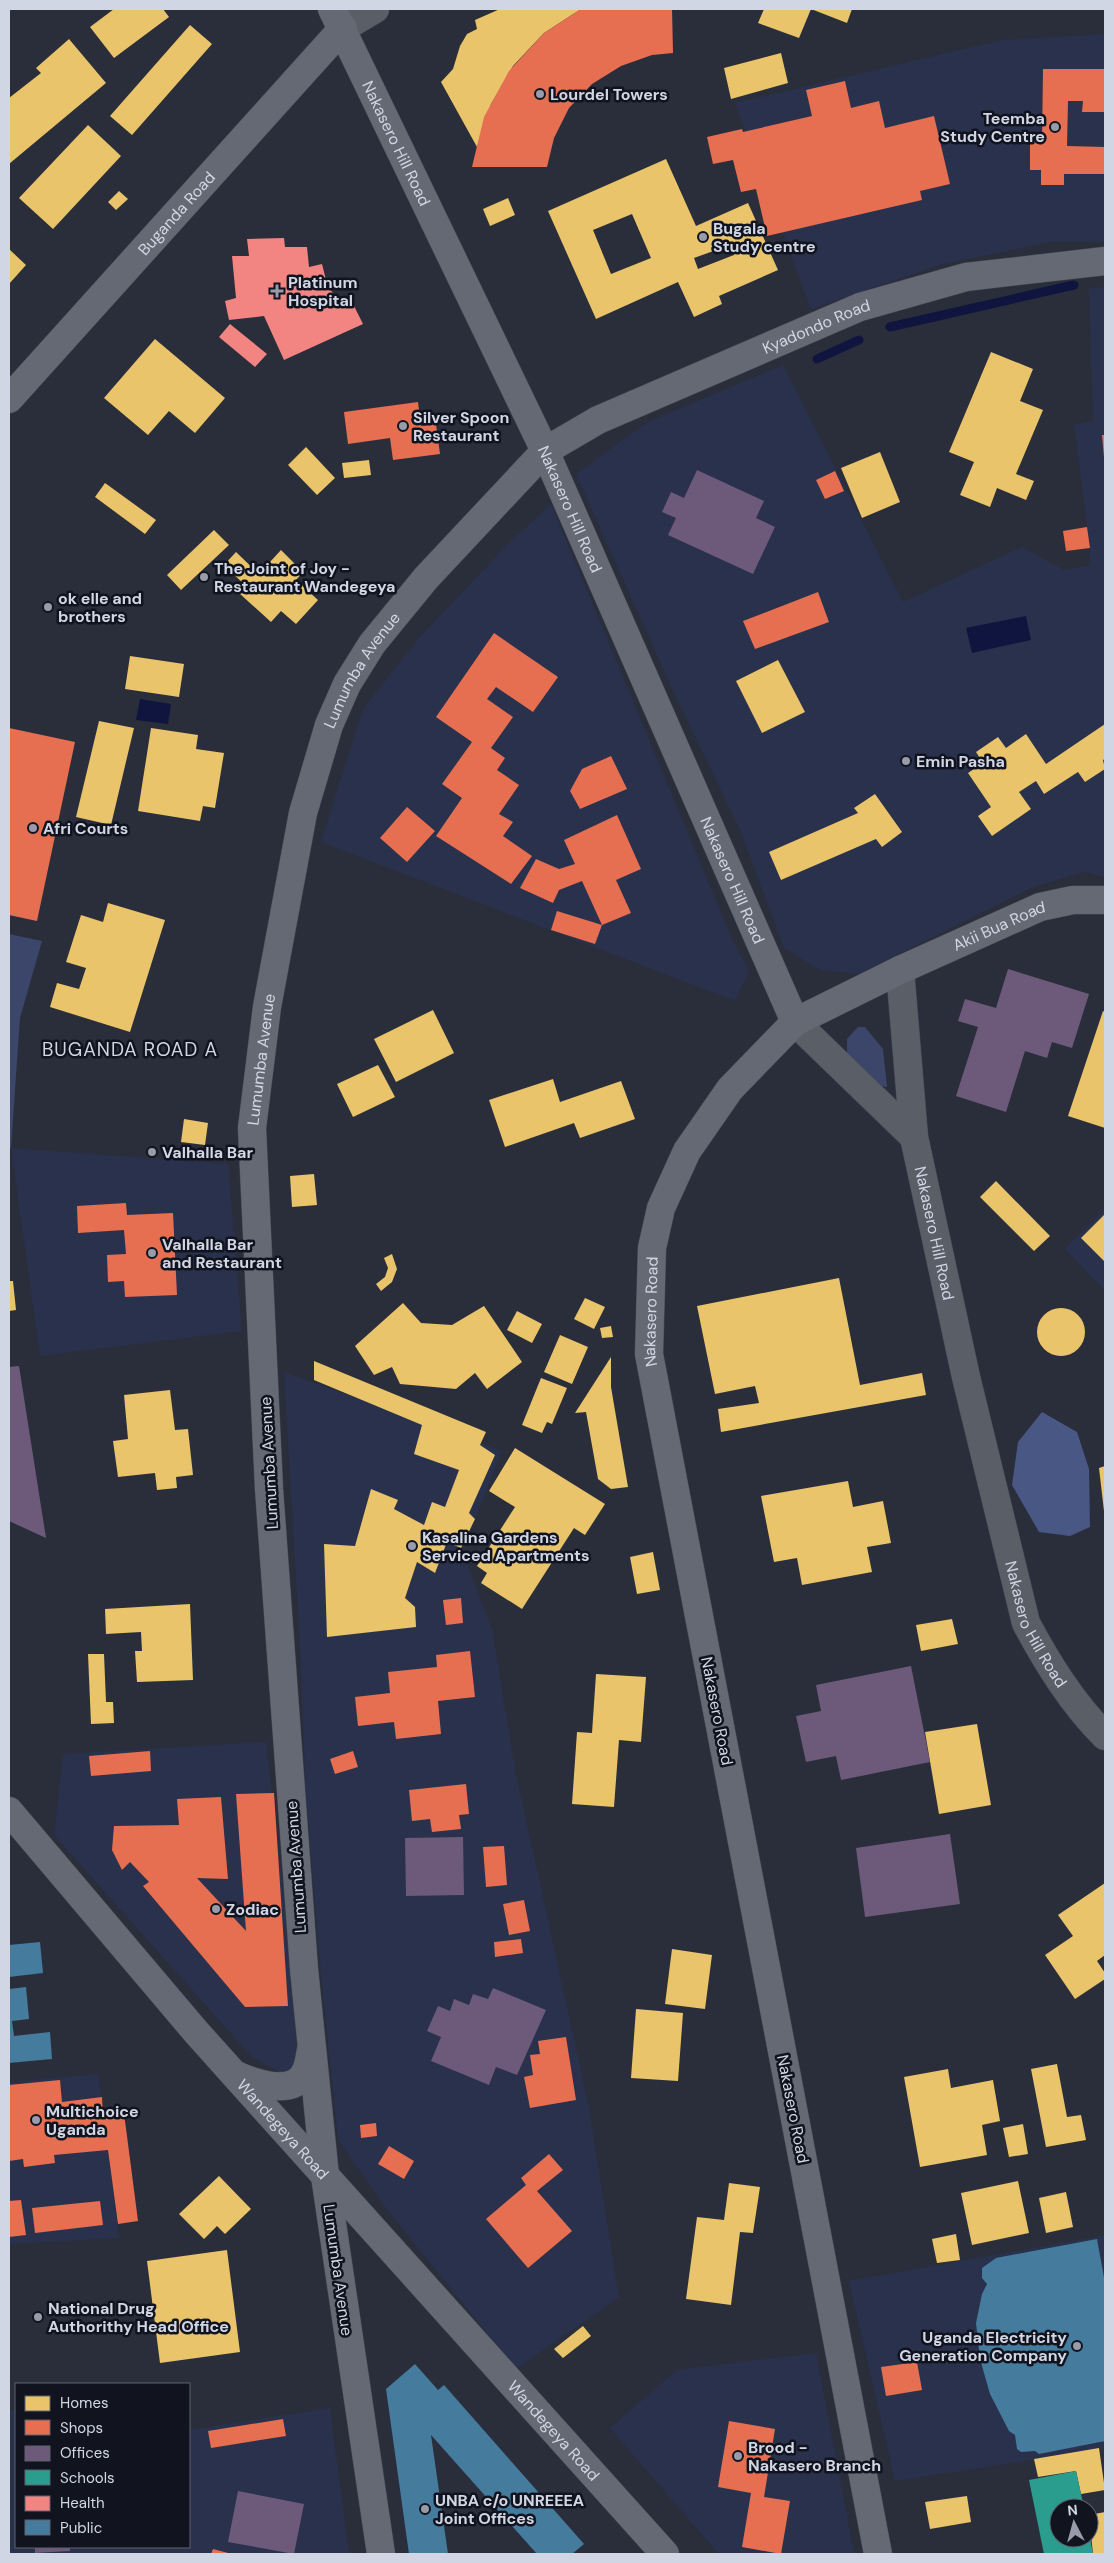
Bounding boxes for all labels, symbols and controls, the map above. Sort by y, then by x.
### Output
street label: Nakasero Hill Road [358,77,436,209]
place label: Lourdel Towers [550,84,668,105]
marker: Lourdel Towers [534,88,546,100]
place label: Teemba Study Centre [940,108,1045,147]
marker: Teemba Study Centre [1049,121,1061,133]
street label: Buganda Road [133,167,220,260]
place label: Bugala Study centre [713,218,816,257]
marker: Bugala Study centre [697,231,709,243]
place label: Platinum Hospital [288,272,357,311]
marker: Platinum Hospital [270,284,284,298]
street label: Kyadondo Road [759,294,872,358]
place label: Silver Spoon Restaurant [413,407,509,446]
marker: Silver Spoon Restaurant [397,420,409,432]
street label: Nakasero Hill Road [533,442,607,576]
place label: The Joint of Joy - Restaurant Wandegeya [214,558,396,597]
marker: The Joint of Joy - Restaurant Wandegeya [198,571,210,583]
place label: ok elle and brothers [58,588,142,627]
marker: ok elle and brothers [42,601,54,613]
street label: Lumumba Avenue [318,608,405,731]
place label: Emin Pasha [916,751,1005,772]
marker: Emin Pasha [900,755,912,767]
street label: Nakasero Hill Road [696,813,770,947]
place label: Afri Courts [43,818,128,839]
marker: Afri Courts [27,822,39,834]
street label: Akii Bua Road [949,896,1047,955]
street label: Lumumba Avenue [242,992,280,1127]
district label: BUGANDA ROAD A [42,1037,218,1062]
place label: Valhalla Bar [162,1142,253,1163]
marker: Valhalla Bar [146,1146,158,1158]
street label: Nakasero Hill Road [910,1164,960,1302]
place label: Valhalla Bar and Restaurant [162,1234,282,1273]
marker: Valhalla Bar and Restaurant [146,1247,158,1259]
street label: Nakasero Road [638,1256,662,1369]
street label: Lumumba Avenue [255,1396,283,1530]
place label: Kasalina Gardens Serviced Apartments [422,1527,590,1566]
marker: Kasalina Gardens Serviced Apartments [406,1540,418,1552]
street label: Nakasero Hill Road [1001,1559,1072,1691]
street label: Nakasero Road [696,1655,738,1767]
street label: Lumumba Avenue [281,1800,311,1934]
place label: Zodiac [226,1899,279,1920]
marker: Zodiac [210,1903,222,1915]
street label: Nakasero Road [772,2053,814,2165]
street label: Wandegeya Road [233,2074,334,2184]
place label: Multichoice Uganda [46,2101,139,2140]
marker: Multichoice Uganda [30,2114,42,2126]
street label: Lumumba Avenue [318,2203,358,2337]
place label: National Drug Authorithy Head Office [48,2298,229,2337]
marker: National Drug Authorithy Head Office [32,2311,44,2323]
place label: Uganda Electricity Generation Company [899,2327,1067,2366]
marker: Uganda Electricity Generation Company [1071,2340,1083,2352]
street label: Wandegeya Road [503,2376,604,2485]
legend [15,2383,190,2548]
text: Homes [60,2393,109,2413]
text: Shops [60,2418,103,2438]
place label: Brood - Nakasero Branch [748,2437,881,2476]
text: Offices [60,2443,110,2463]
marker: Brood - Nakasero Branch [732,2450,744,2462]
text: Schools [60,2468,115,2488]
place label: UNBA c/o UNREEEA Joint Offices [435,2490,584,2529]
text: Health [60,2493,105,2513]
north arrow [1049,2498,1099,2548]
text: N [1067,2501,1079,2520]
marker: UNBA c/o UNREEEA Joint Offices [419,2503,431,2515]
text: Public [60,2518,102,2538]

